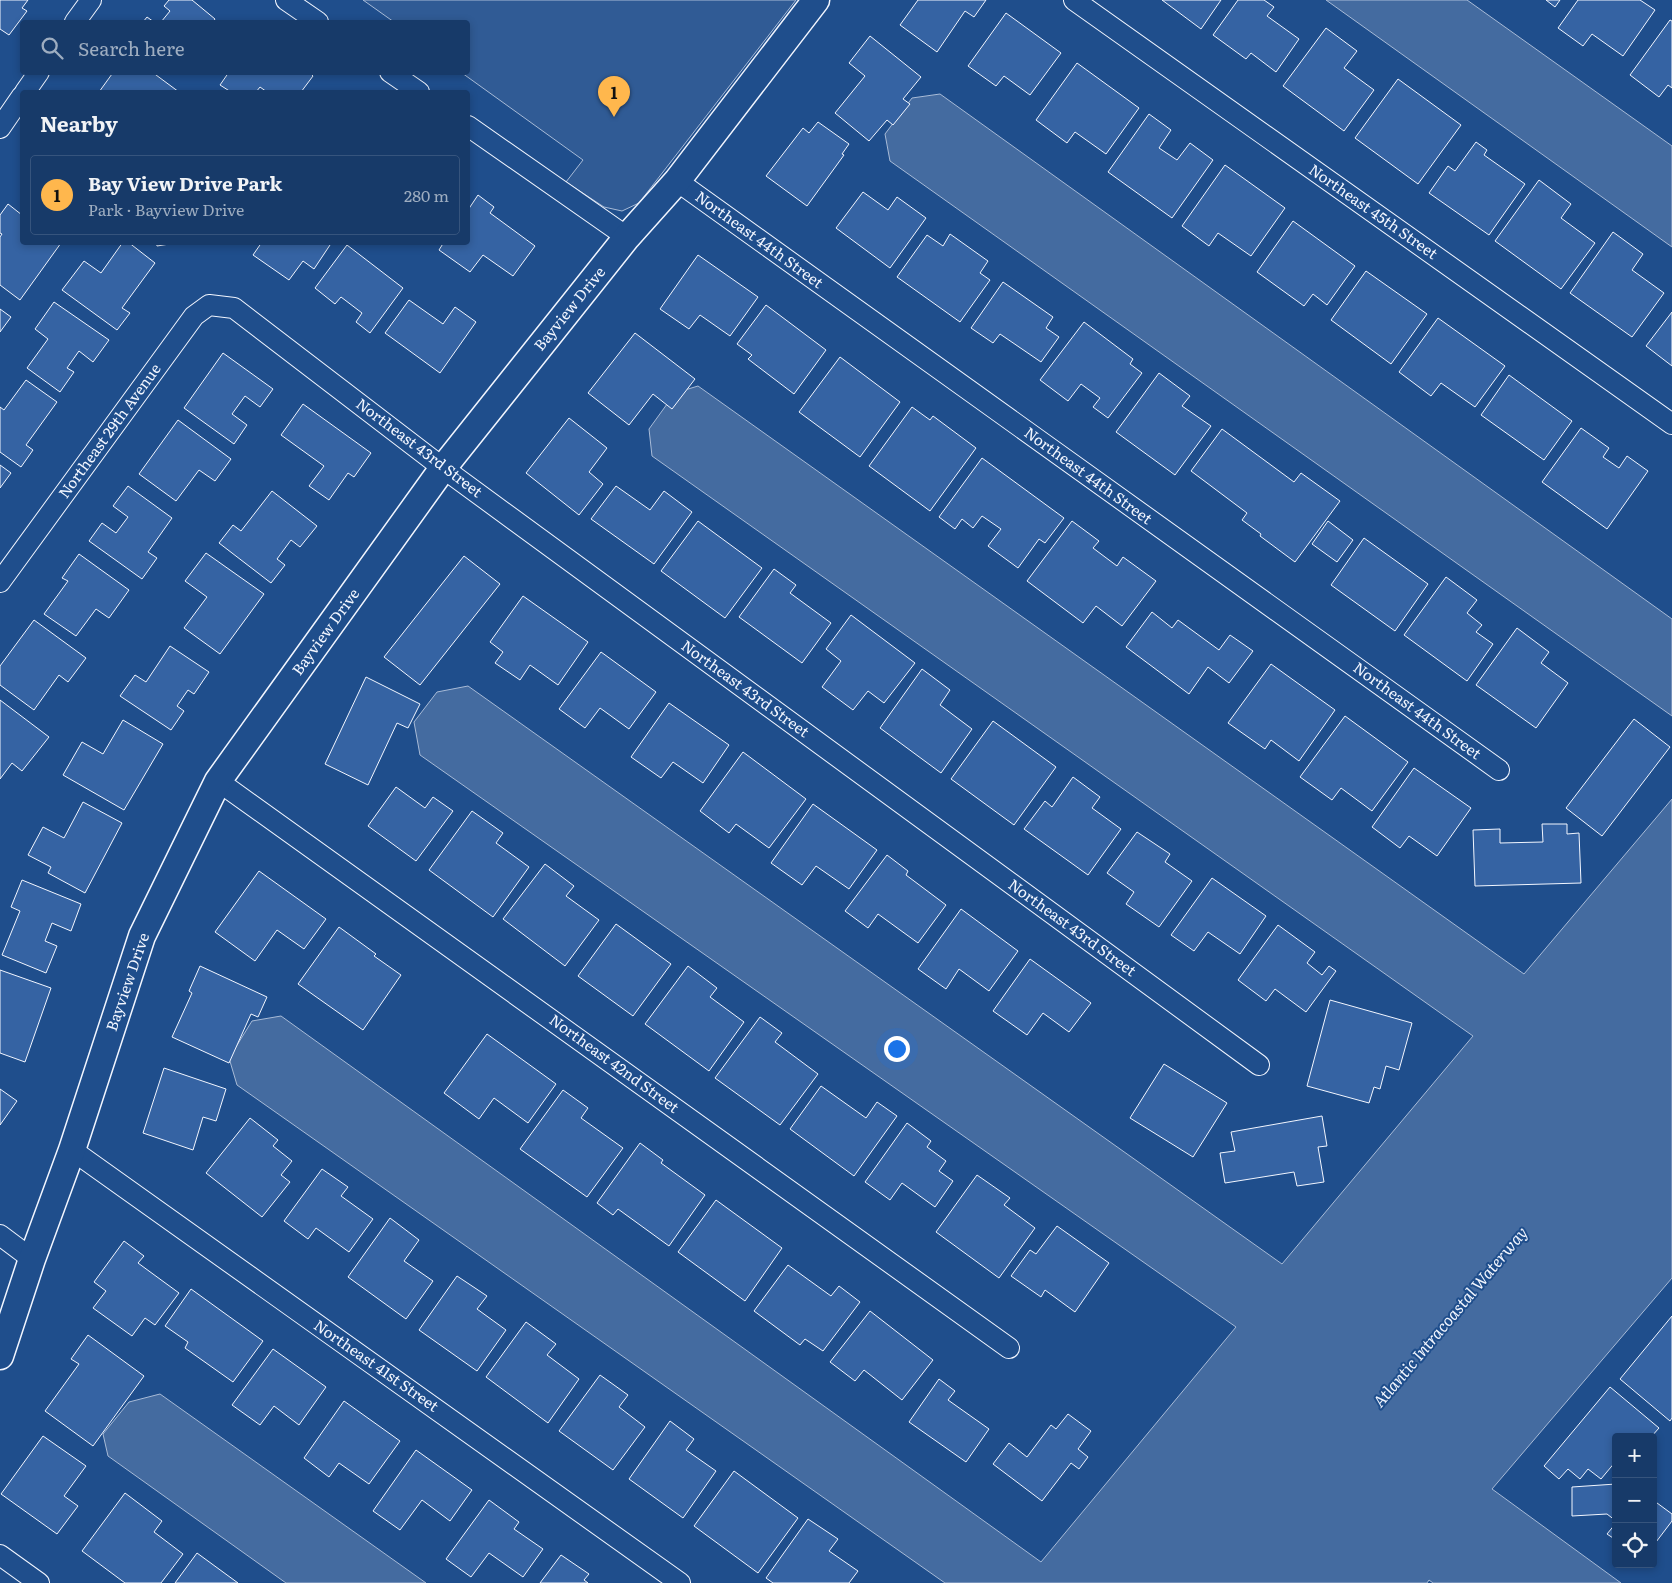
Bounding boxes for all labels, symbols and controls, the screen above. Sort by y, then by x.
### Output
search box [20,20,470,75]
icon: search [38,34,66,62]
text: Search here [78,34,185,62]
pin: 1 [598,76,630,117]
text: Nearby [40,107,118,138]
street label: Northeast 45th Street [1305,158,1443,264]
text: Bay View Drive Park [88,169,282,197]
text: 1 [54,183,60,207]
text: 280 m [404,183,449,207]
street label: Northeast 44th Street [691,184,829,293]
text: Park · Bayview Drive [88,197,244,221]
street label: Bayview Drive [528,261,610,355]
street label: Northeast 29th Avenue [52,358,166,502]
street label: Northeast 43rd Street [352,391,488,502]
street label: Northeast 44th Street [1020,420,1158,529]
street label: Bayview Drive [285,583,364,679]
street label: Northeast 43rd Street [677,633,815,742]
street label: Northeast 44th Street [1349,655,1487,764]
street label: Northeast 43rd Street [1004,872,1142,981]
street label: Bayview Drive [99,929,154,1034]
street label: Northeast 42nd Street [545,1008,685,1118]
your location [884,1036,910,1062]
water label: Atlantic Intracoastal Waterway [1366,1221,1532,1412]
street label: Northeast 41st Street [310,1313,444,1417]
map controls [1612,1433,1657,1568]
button: + [1612,1433,1657,1478]
button: − [1612,1478,1657,1523]
button: locate [1612,1523,1657,1568]

